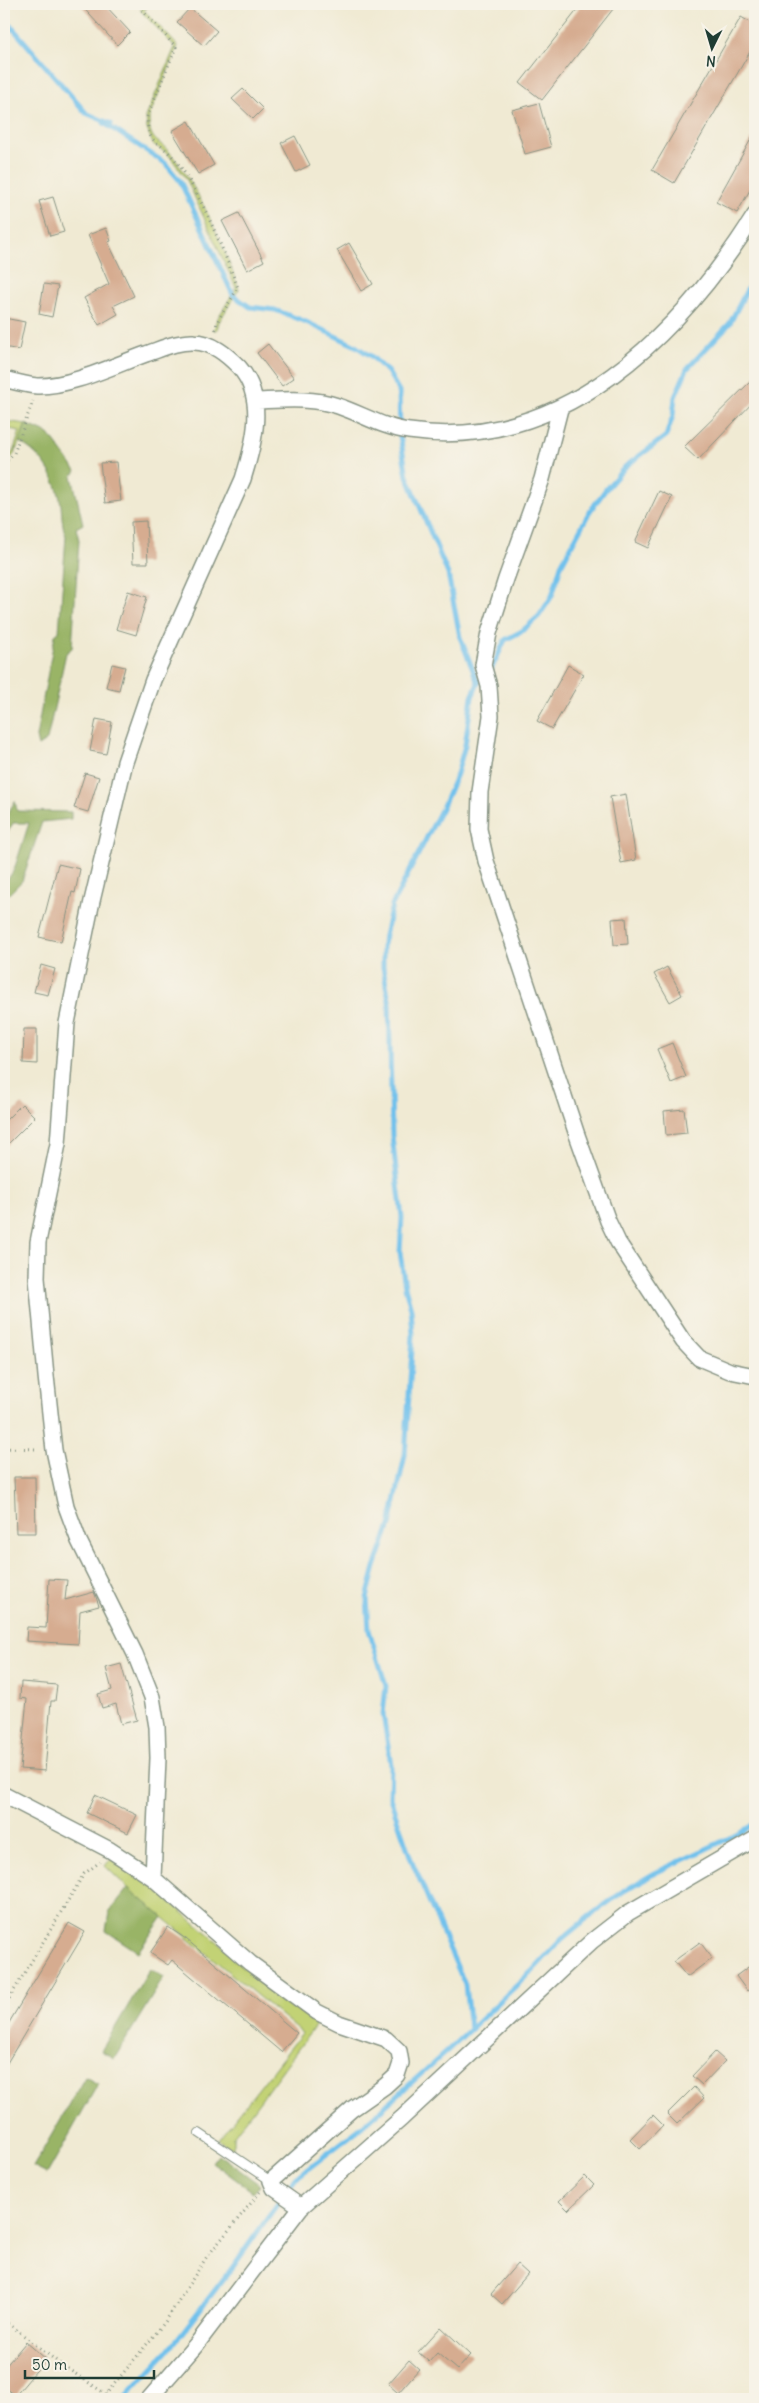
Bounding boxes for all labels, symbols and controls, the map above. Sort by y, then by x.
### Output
north arrow [686,22,736,72]
text: N [705,52,716,70]
scale bar [25,2348,154,2380]
text: 50 m [32,2355,67,2374]

